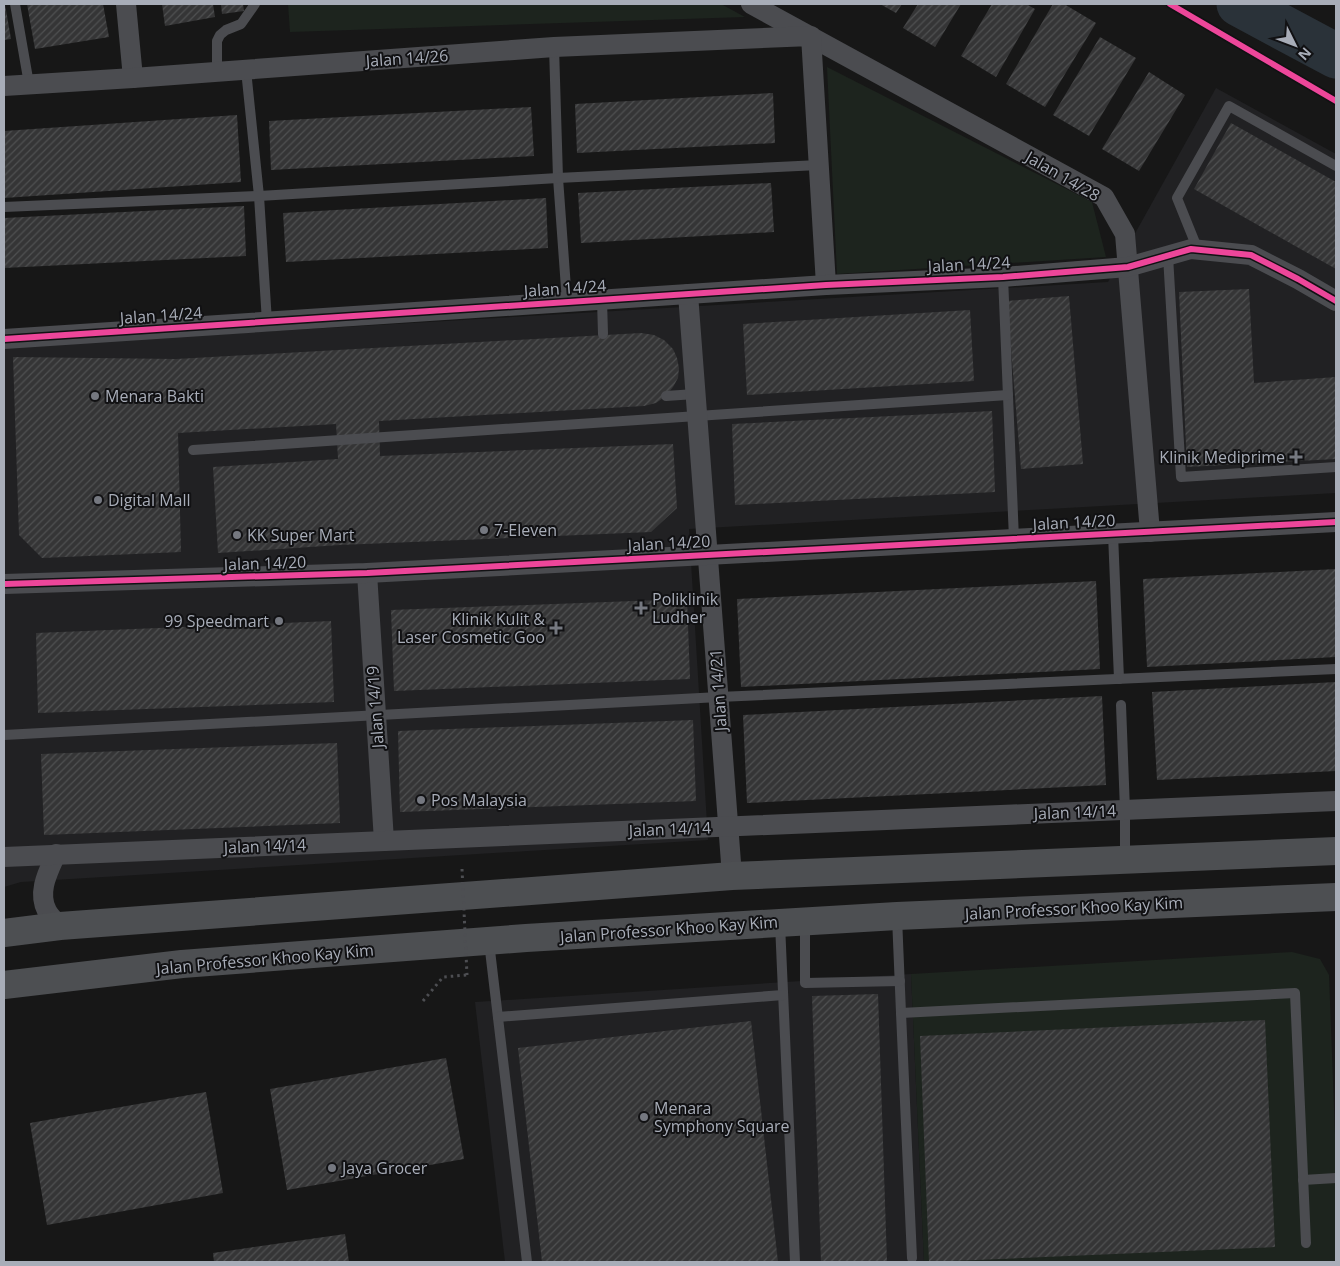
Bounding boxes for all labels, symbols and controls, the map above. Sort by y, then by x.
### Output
north arrow [1270,20,1320,70]
text: N [1294,43,1316,65]
street label: Jalan 14/26 [363,44,449,72]
street label: Jalan 14/28 [1020,145,1104,206]
street label: Jalan 14/24 [925,251,1011,277]
street label: Jalan 14/24 [521,274,607,302]
street label: Jalan 14/24 [117,301,203,329]
place label: Menara Bakti [105,385,204,407]
marker: Menara Bakti [89,390,101,402]
place label: Klinik Mediprime [1159,446,1285,468]
marker: Klinik Mediprime [1289,450,1303,464]
place label: Digital Mall [108,489,191,511]
marker: Digital Mall [92,494,104,506]
street label: Jalan 14/20 [1030,509,1116,535]
place label: 7-Eleven [494,519,557,541]
place label: KK Super Mart [247,524,355,546]
marker: 7-Eleven [478,524,490,536]
marker: KK Super Mart [231,529,243,541]
street label: Jalan 14/20 [625,530,711,556]
street label: Jalan 14/20 [221,551,307,576]
place label: Poliklinik Ludher [652,588,719,628]
marker: Poliklinik Ludher [634,601,648,615]
place label: Klinik Kulit & Laser Cosmetic Goo [397,608,545,648]
place label: 99 Speedmart [164,610,269,632]
marker: 99 Speedmart [273,615,285,627]
marker: Klinik Kulit & Laser Cosmetic Goo [549,621,563,635]
street label: Jalan 14/21 [704,648,732,734]
street label: Jalan 14/19 [361,665,389,751]
place label: Pos Malaysia [431,789,527,811]
marker: Pos Malaysia [415,794,427,806]
street label: Jalan 14/14 [1031,800,1117,825]
street label: Jalan 14/14 [626,817,712,842]
street label: Jalan 14/14 [221,834,307,859]
street label: Jalan Professor Khoo Kay Kim [962,891,1184,925]
street label: Jalan Professor Khoo Kay Kim [557,910,779,948]
street label: Jalan Professor Khoo Kay Kim [153,939,375,980]
place label: Menara Symphony Square [654,1097,790,1137]
marker: Menara Symphony Square [638,1111,650,1123]
place label: Jaya Grocer [340,1157,428,1179]
marker: Jaya Grocer [326,1162,338,1174]

